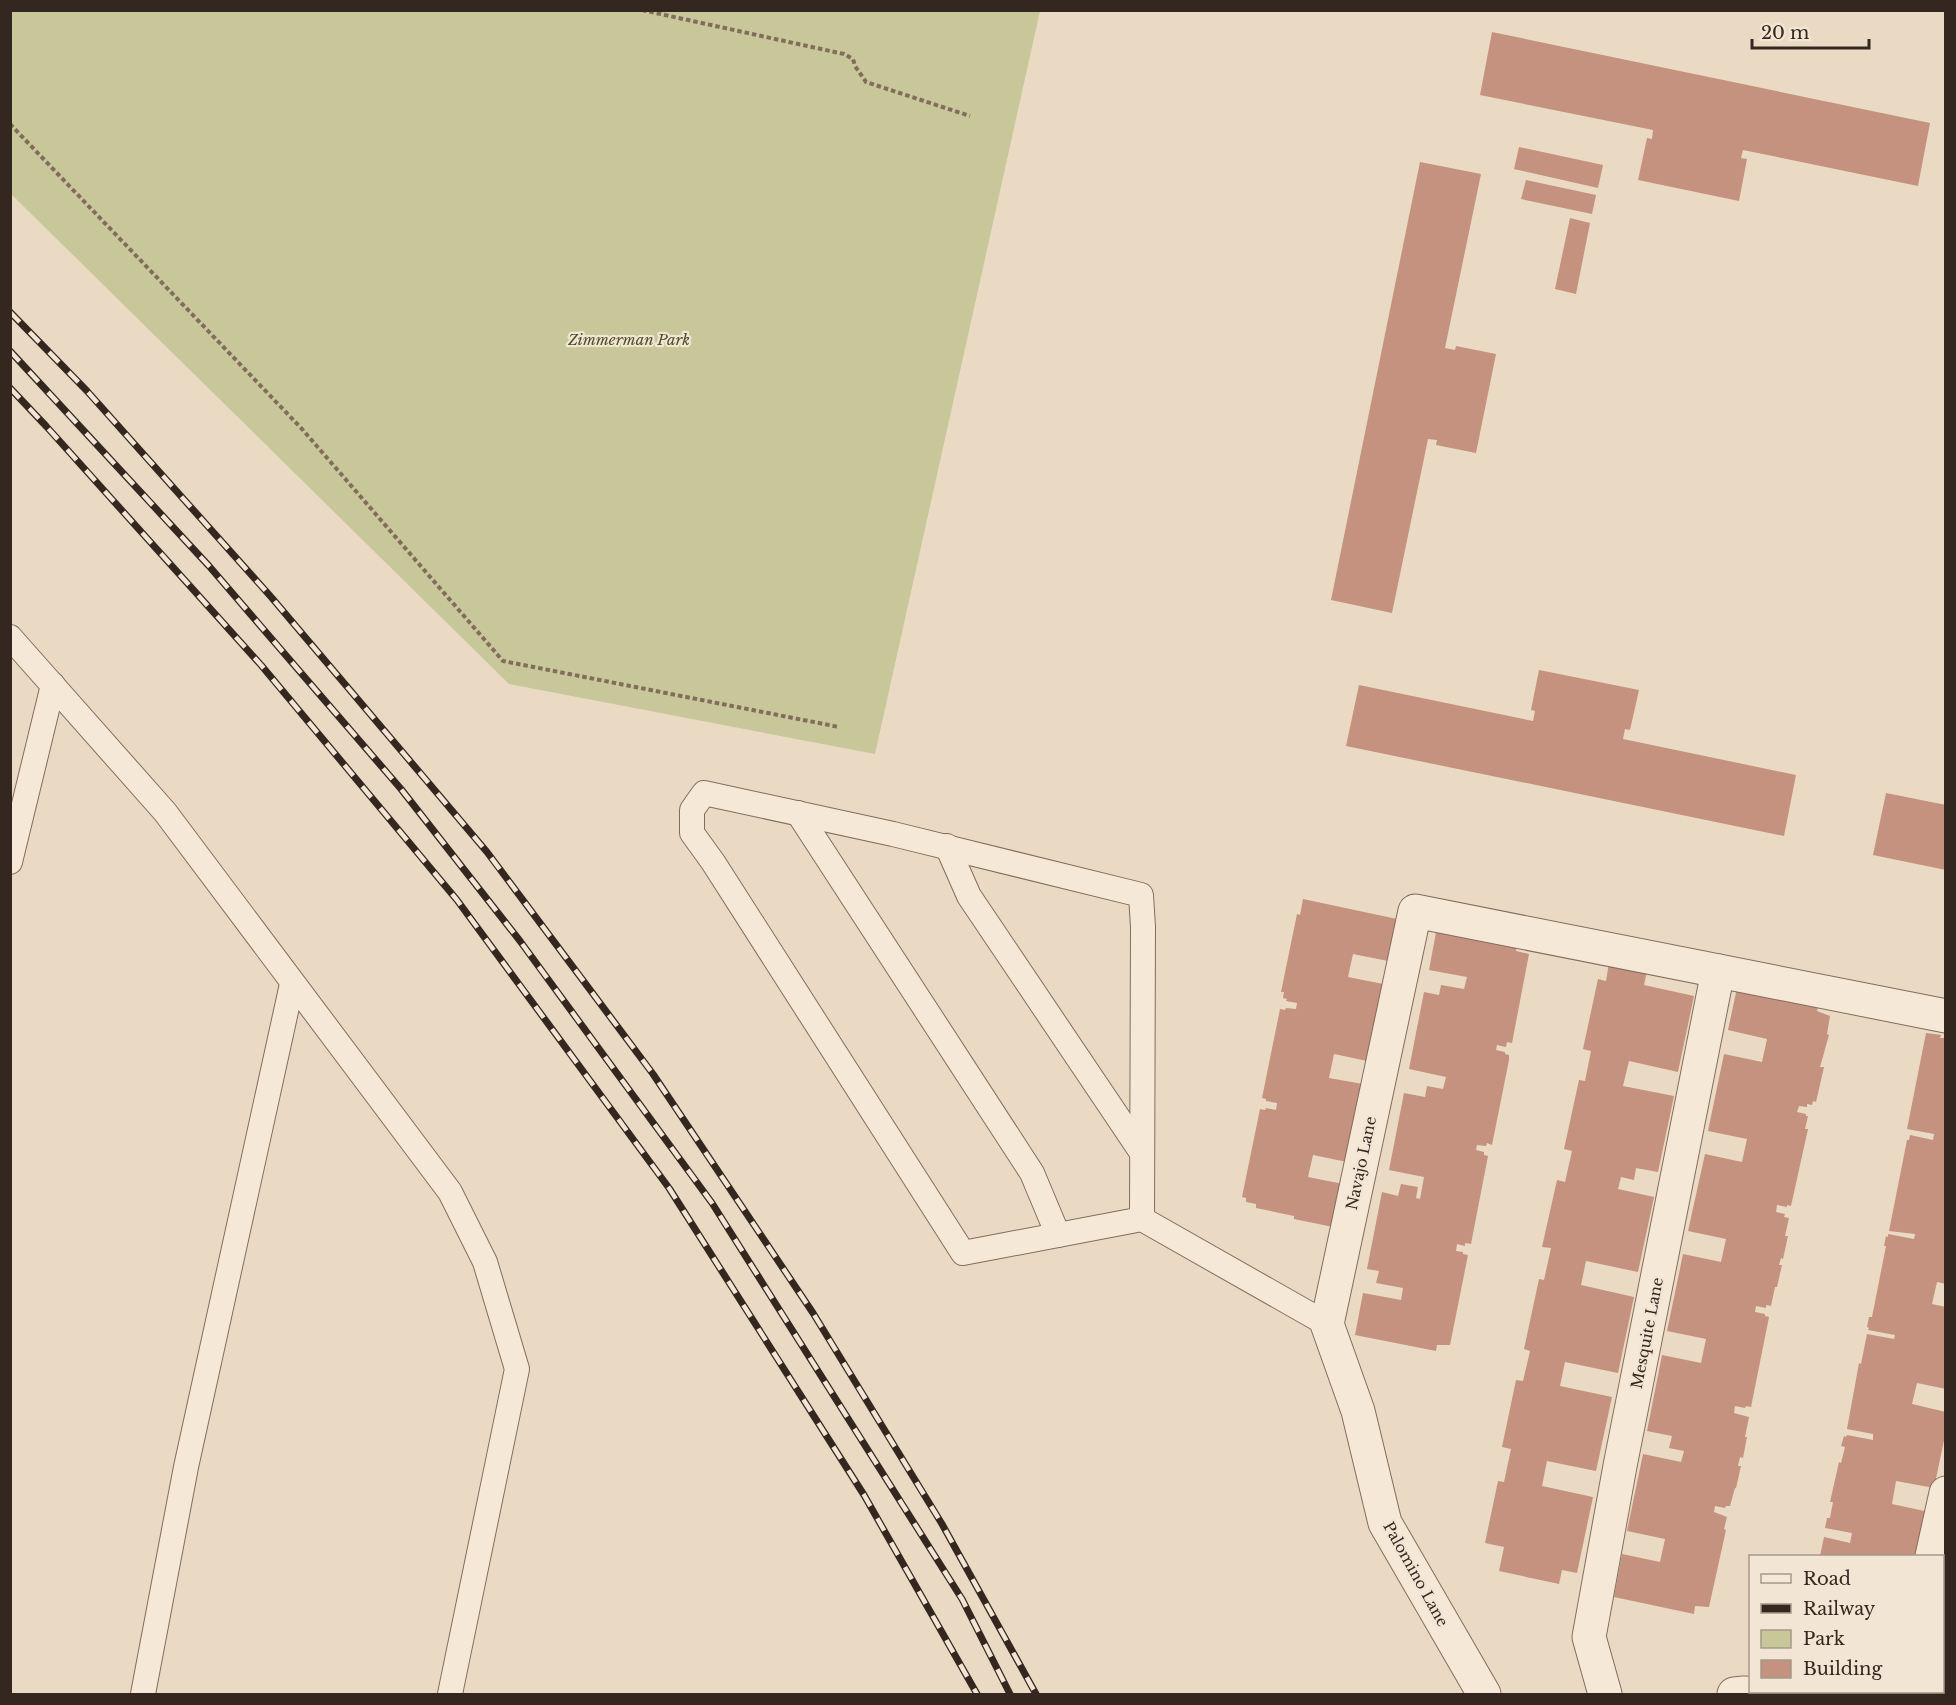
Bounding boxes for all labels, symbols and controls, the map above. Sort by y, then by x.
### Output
scale bar [1752,12,1869,50]
text: 20 m [1761,22,1809,44]
park label: Zimmerman Park [567,330,690,349]
street label: Navajo Lane [1342,1115,1380,1211]
street label: Mesquite Lane [1627,1276,1667,1390]
street label: Palomino Lane [1379,1518,1453,1630]
legend [1749,1555,1944,1693]
text: Road [1803,1568,1851,1590]
text: Railway [1803,1598,1876,1620]
text: Park [1803,1628,1845,1650]
text: Building [1803,1658,1882,1680]

